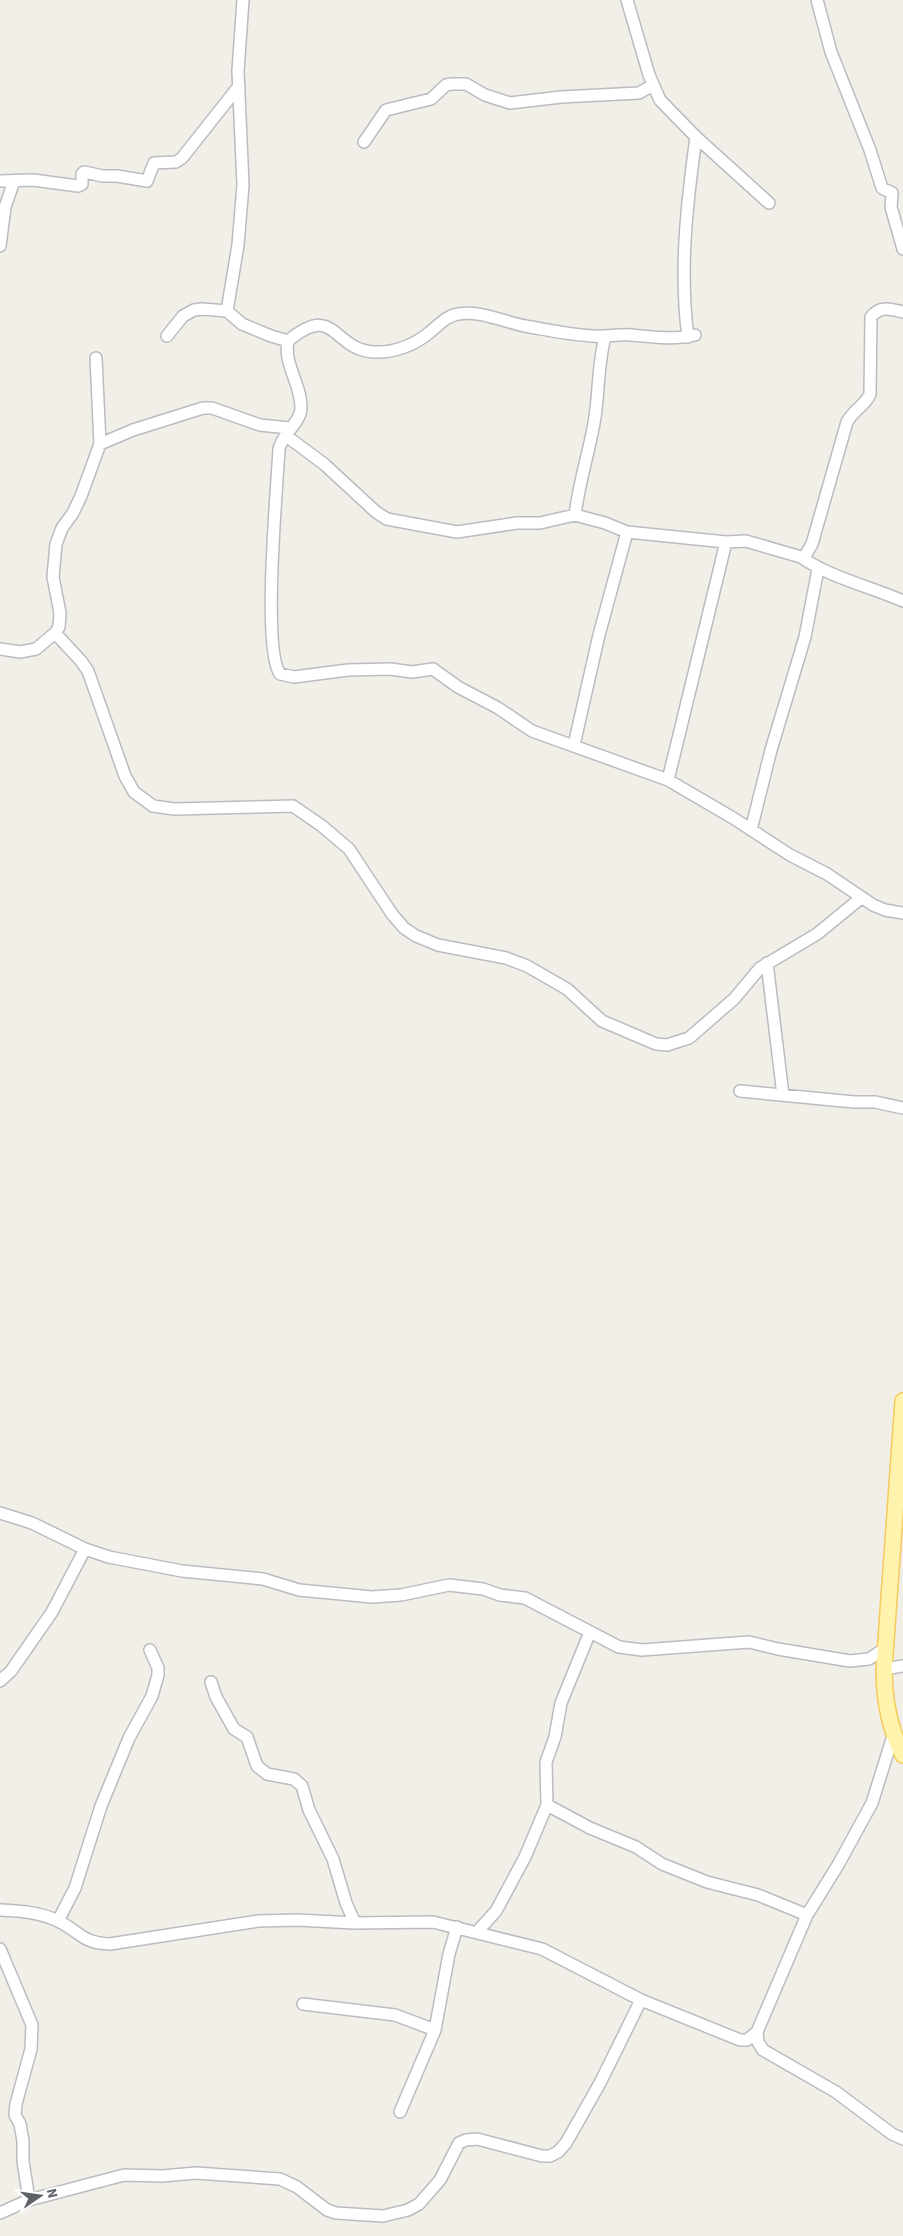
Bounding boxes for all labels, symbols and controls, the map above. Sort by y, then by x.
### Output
north arrow [15,2171,65,2221]
text: N [41,2187,62,2200]

